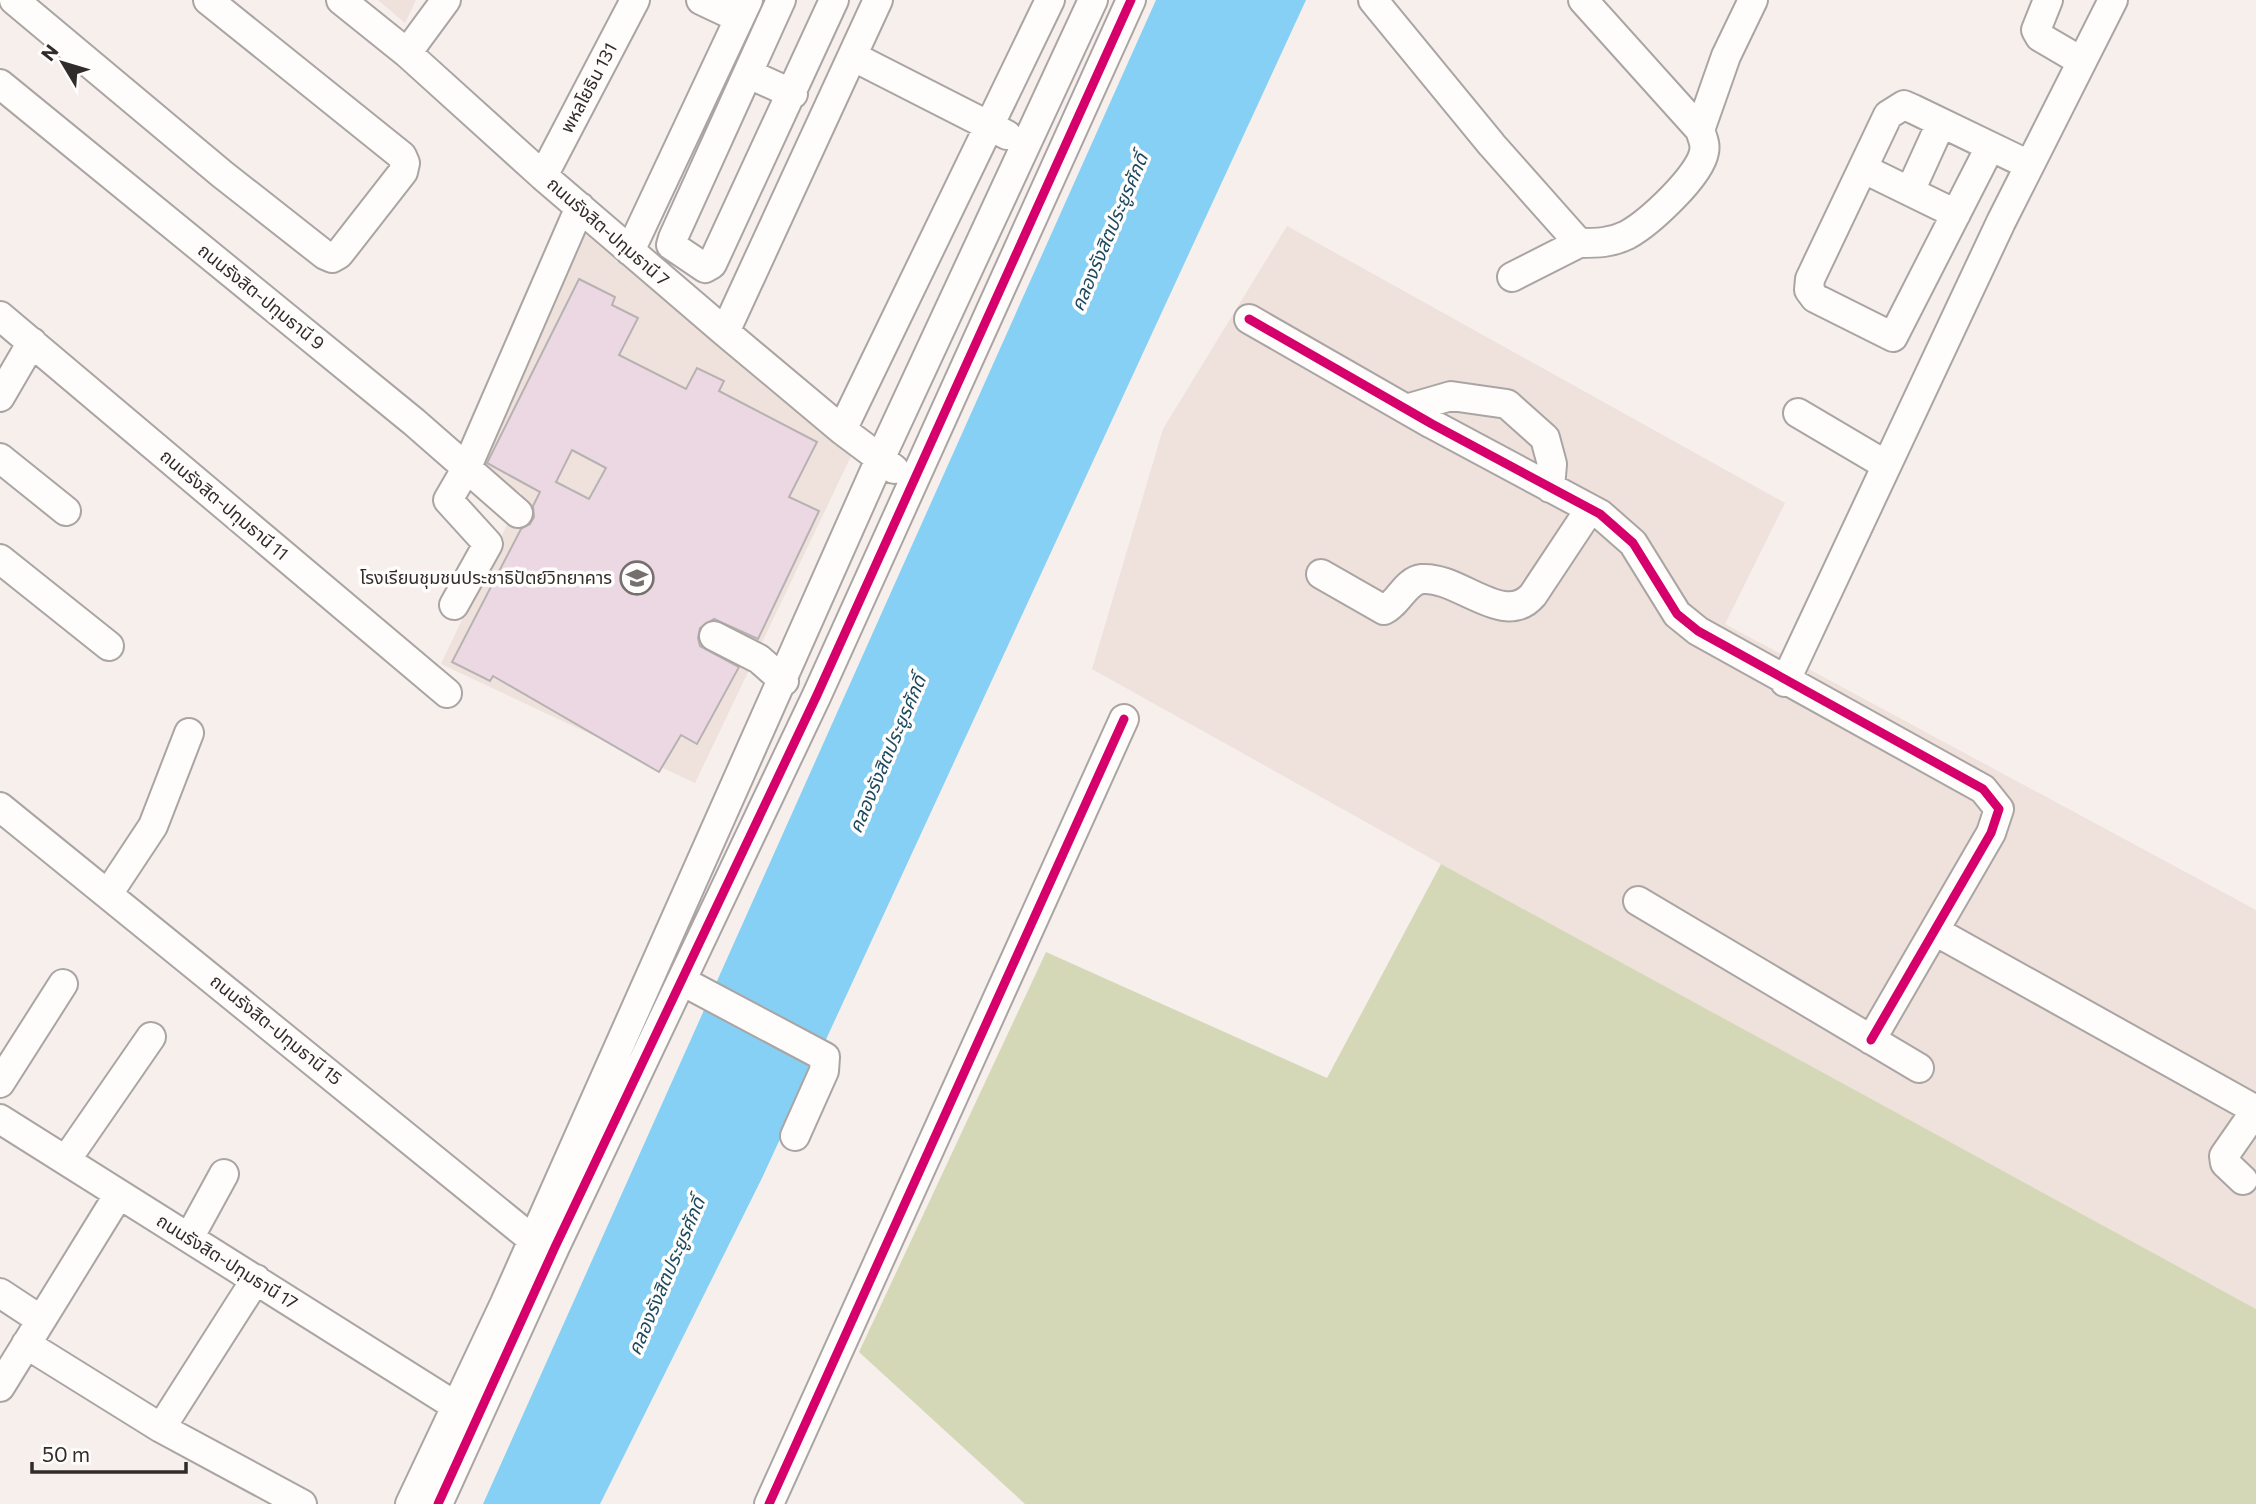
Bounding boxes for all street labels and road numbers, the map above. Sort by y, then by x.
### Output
street label: พหลโยธิน 131 [555,39,621,136]
street label: ถนนรังสิต-ปทุมธานี 7 [542,172,674,291]
street label: ถนนรังสิต-ปทุมธานี 9 [193,239,329,355]
street label: ถนนรังสิต-ปทุมธานี 11 [155,444,293,565]
street label: ถนนรังสิต-ปทุมธานี 15 [206,969,347,1090]
street label: ถนนรังสิต-ปทุมธานี 17 [152,1209,302,1314]

